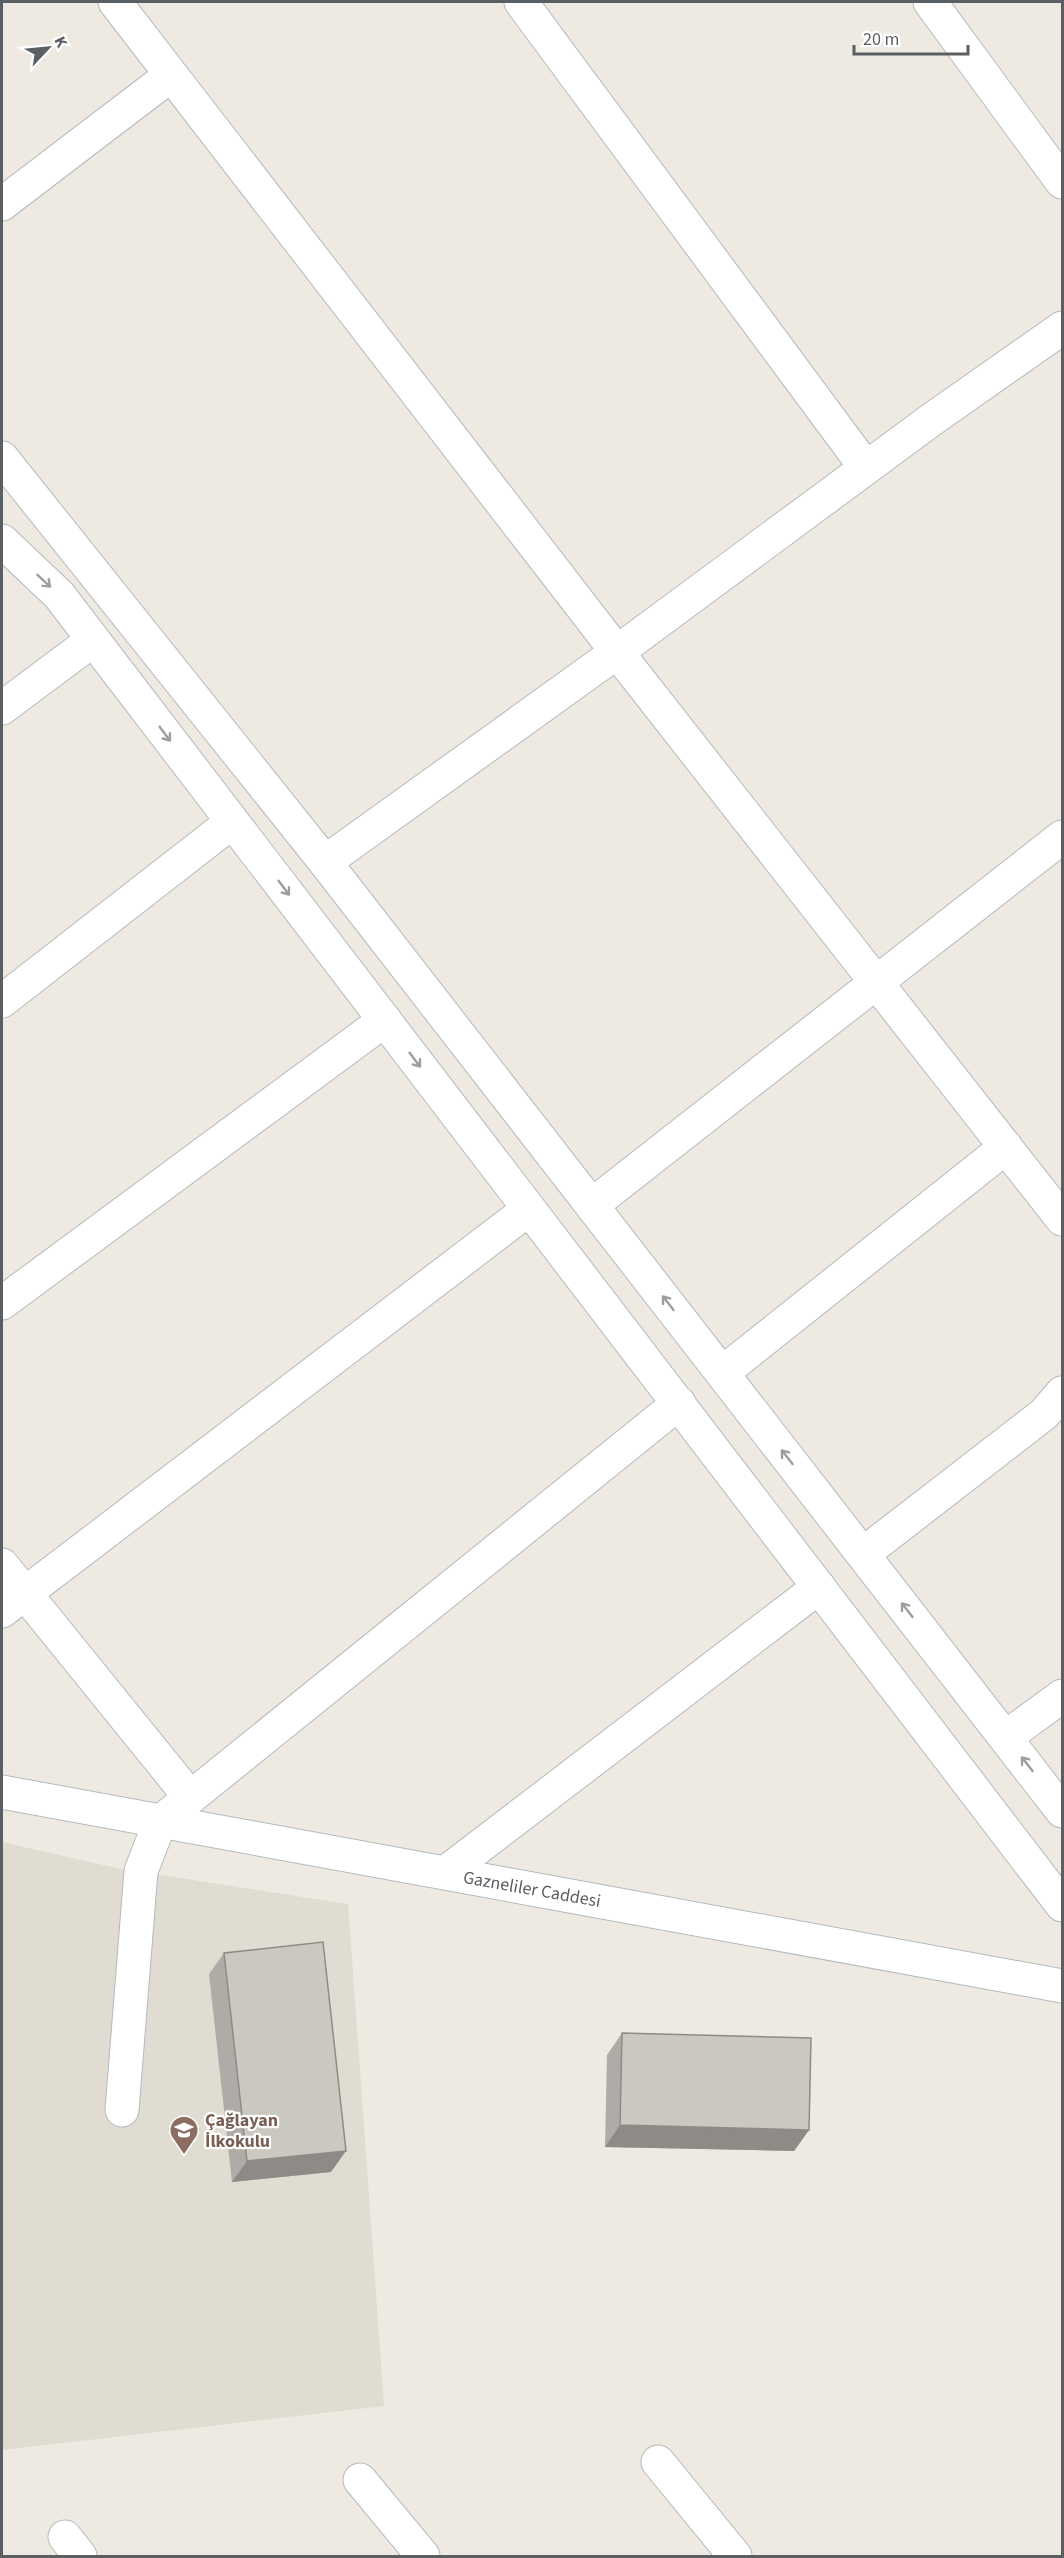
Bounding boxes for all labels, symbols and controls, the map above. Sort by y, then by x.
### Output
north arrow [18,18,78,78]
scale bar [854,18,968,56]
text: 20 m [863,27,899,52]
text: K [49,33,73,51]
one-way arrow [37,574,52,588]
one-way arrow [159,725,172,741]
one-way arrow [277,880,290,896]
one-way arrow [409,1052,422,1068]
one-way arrow [661,1295,674,1311]
one-way arrow [781,1449,794,1465]
one-way arrow [901,1603,914,1619]
one-way arrow [1020,1757,1033,1773]
street label: Gazneliler Caddesi [461,1865,603,1914]
place label: Çağlayan İlkokulu [205,2108,278,2154]
school or university icon: Çağlayan İlkokulu [168,2114,200,2156]

